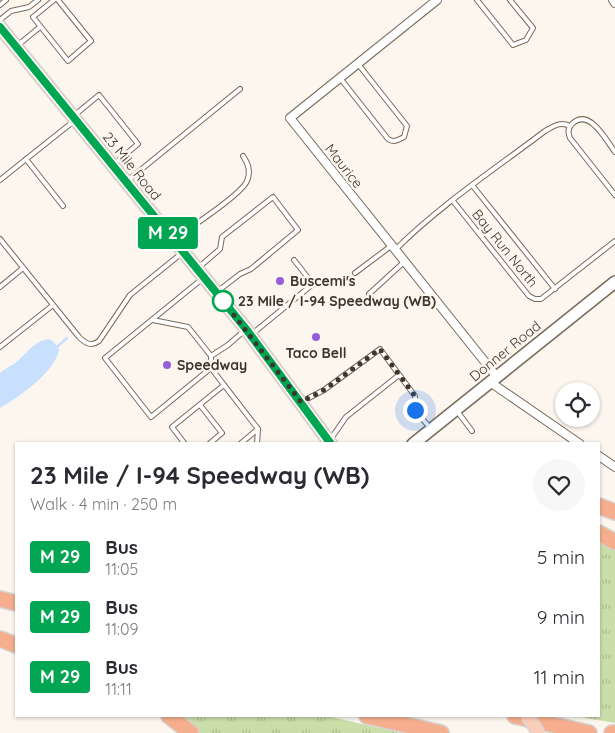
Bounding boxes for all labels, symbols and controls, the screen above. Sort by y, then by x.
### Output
street label: 23 Mile Road [99,128,165,204]
street label: Maurice [321,140,367,192]
street label: Bay Run North [468,205,542,291]
line badge: M 29 [133,217,203,249]
text: M 29 [148,221,188,244]
place label: Buscemi's [290,272,356,290]
marker: Buscemi's [274,275,286,287]
marker: 23 Mile / I-94 Speedway (WB) [212,290,234,312]
place label: 23 Mile / I-94 Speedway (WB) [238,292,436,310]
street label: Donner Road [466,317,544,385]
marker: Taco Bell [310,331,322,343]
place label: Taco Bell [285,344,347,362]
place label: Speedway [177,356,247,374]
marker: Speedway [161,359,173,371]
map controls [555,382,600,427]
button: locate [555,382,600,427]
your location [403,398,428,423]
button: heart [533,459,585,511]
text: 23 Mile / I-94 Speedway (WB) [30,460,369,490]
text: Walk · 4 min · 250 m [30,494,177,514]
text: Bus [105,535,138,559]
text: M 29 [40,545,80,568]
text: 5 min [537,545,585,569]
text: 11:05 [105,559,138,579]
text: Bus [105,595,138,619]
text: M 29 [40,605,80,628]
text: 9 min [537,605,585,629]
text: 11:09 [105,619,139,639]
text: Bus [105,655,138,679]
text: M 29 [40,665,80,688]
text: 11 min [533,665,585,689]
text: 11:11 [105,679,132,699]

